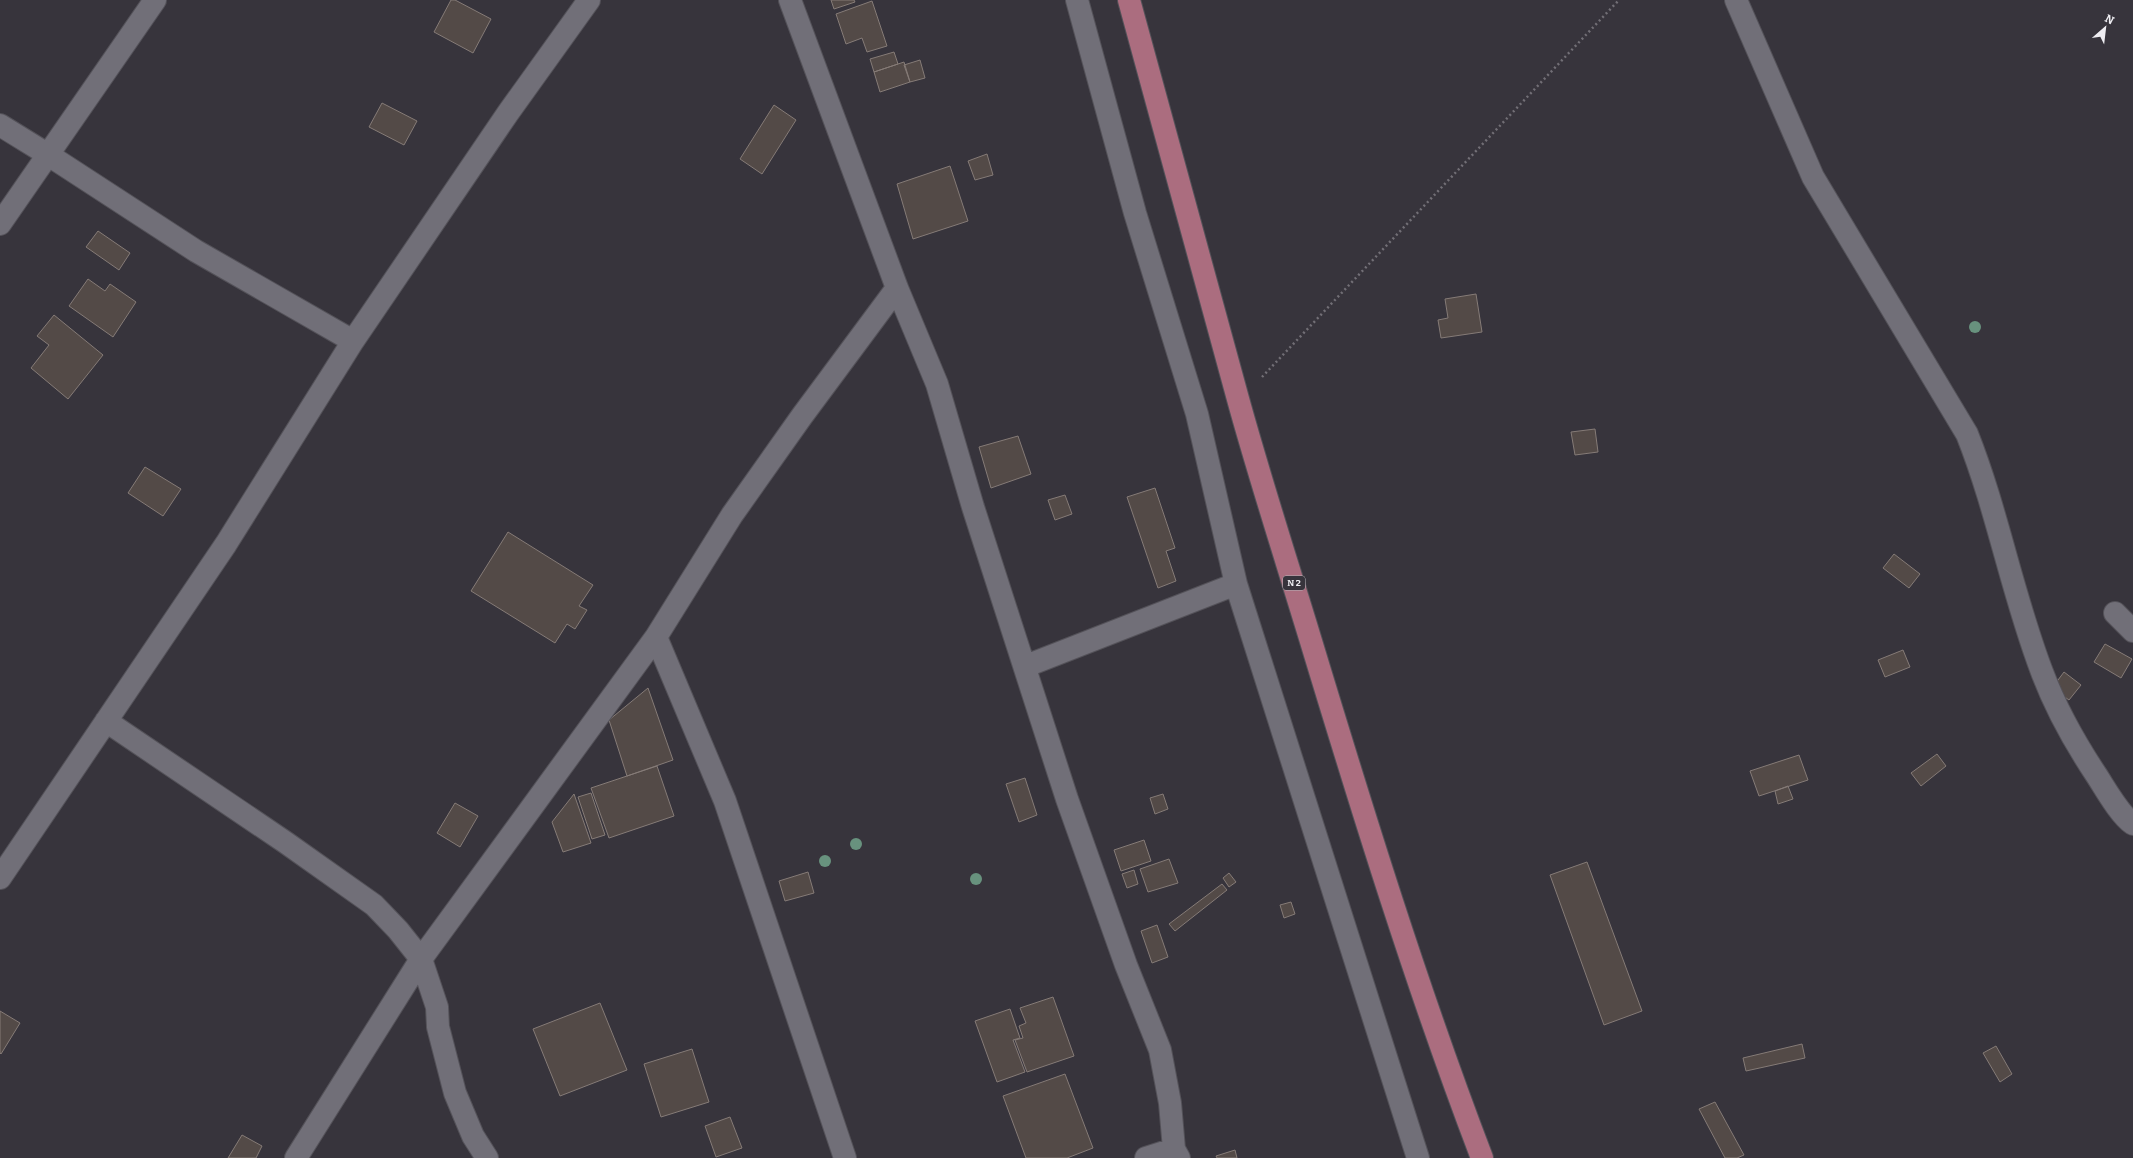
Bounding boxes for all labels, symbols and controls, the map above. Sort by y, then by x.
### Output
north arrow [2085,8,2125,48]
text: N [2103,12,2117,28]
road number: N 2 [1283,576,1305,590]

